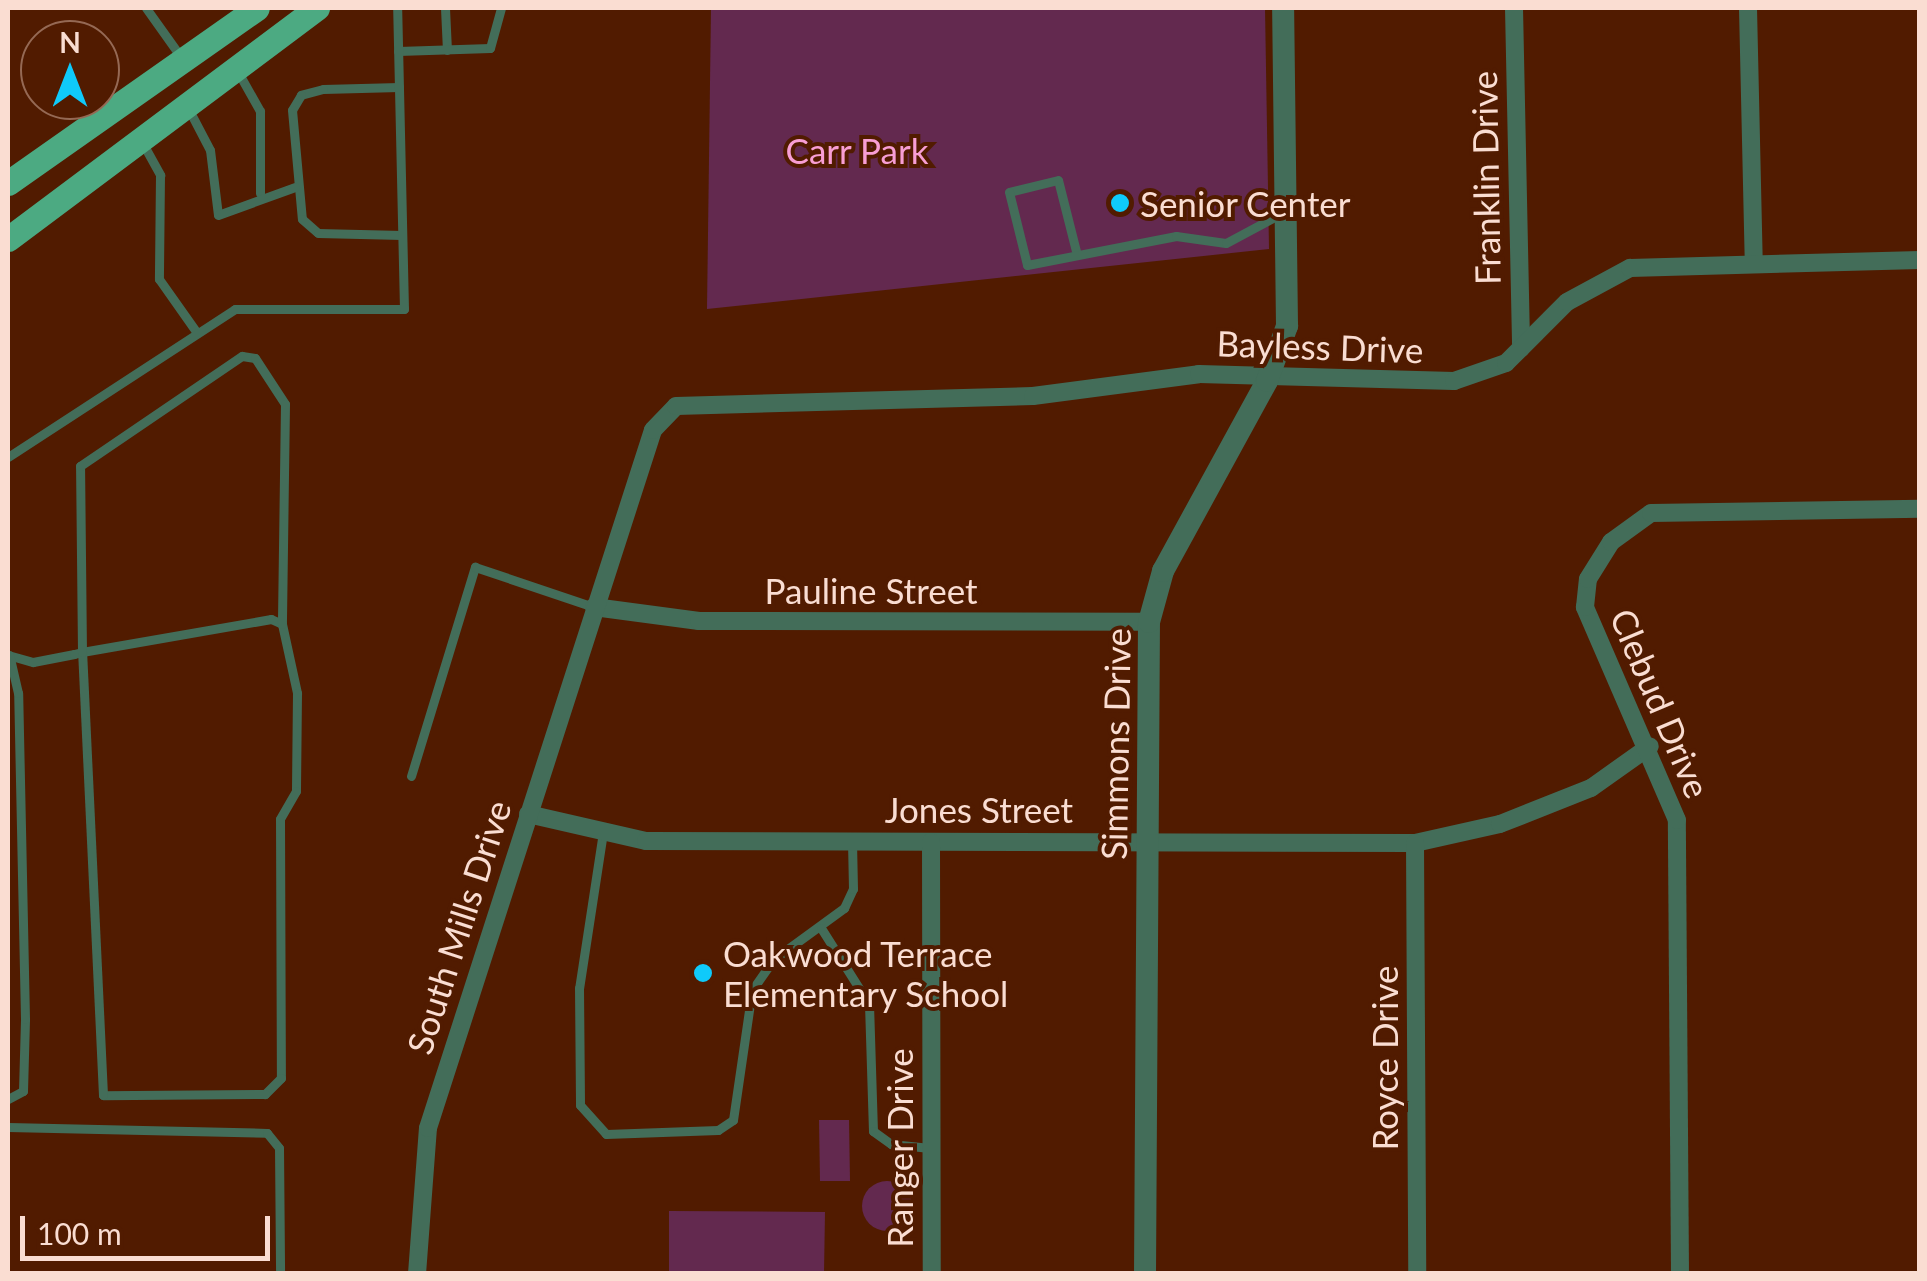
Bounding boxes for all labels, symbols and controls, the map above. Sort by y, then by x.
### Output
north arrow [20,20,120,120]
text: N [59,25,81,59]
street label: Franklin Drive [1462,71,1508,285]
park label: Carr Park [785,129,929,171]
place label: Senior Center [1140,182,1351,224]
marker: Senior Center [1109,192,1131,214]
street label: Bayless Drive [1216,321,1424,371]
street label: Pauline Street [764,569,978,611]
street label: Clebud Drive [1602,602,1720,804]
street label: Simmons Drive [1092,628,1138,860]
street label: Jones Street [885,788,1073,830]
street label: South Mills Drive [397,795,519,1059]
place label: Oakwood Terrace Elementary School [723,932,1009,1014]
marker: Oakwood Terrace Elementary School [692,962,714,984]
street label: Royce Drive [1363,966,1405,1150]
street label: Ranger Drive [878,1048,920,1248]
scale bar [25,1196,275,1258]
text: 100 m [37,1215,122,1251]

